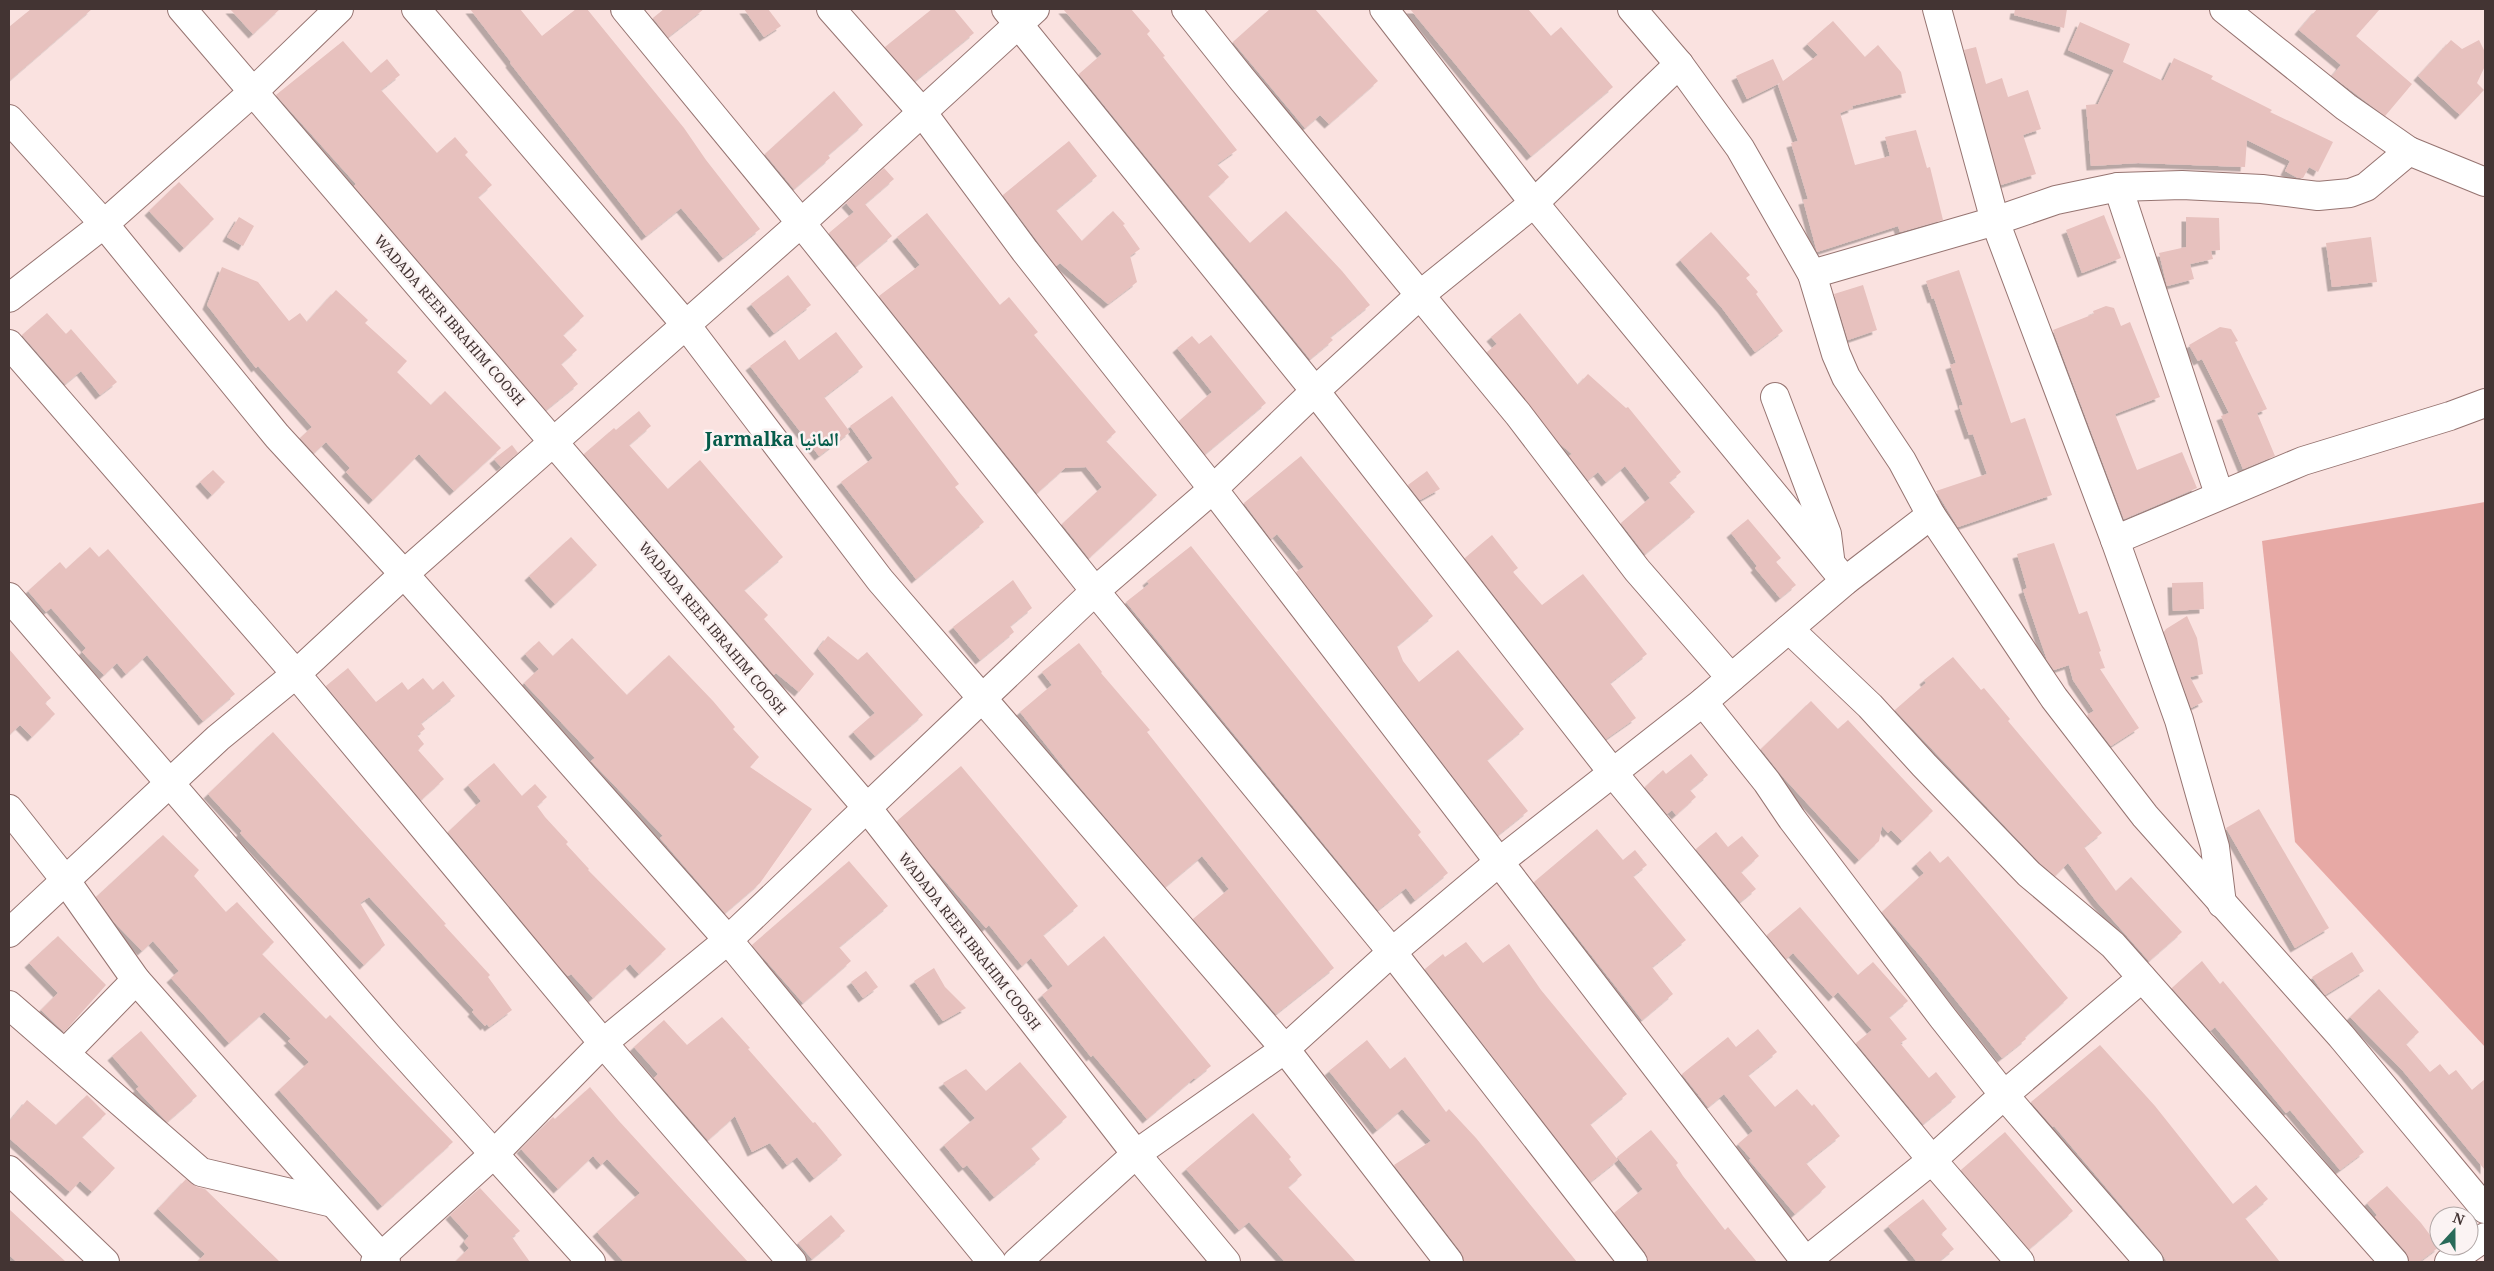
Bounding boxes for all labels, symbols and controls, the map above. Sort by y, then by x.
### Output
street label: WADADA REER IBRAHIM COOSH [370,231,530,409]
district label: Jarmalka المانيا [704,426,839,452]
street label: WADADA REER IBRAHIM COOSH [635,537,791,719]
street label: WADADA REER IBRAHIM COOSH [895,848,1045,1034]
north arrow [2429,1206,2479,1256]
text: N [2450,1208,2467,1229]

